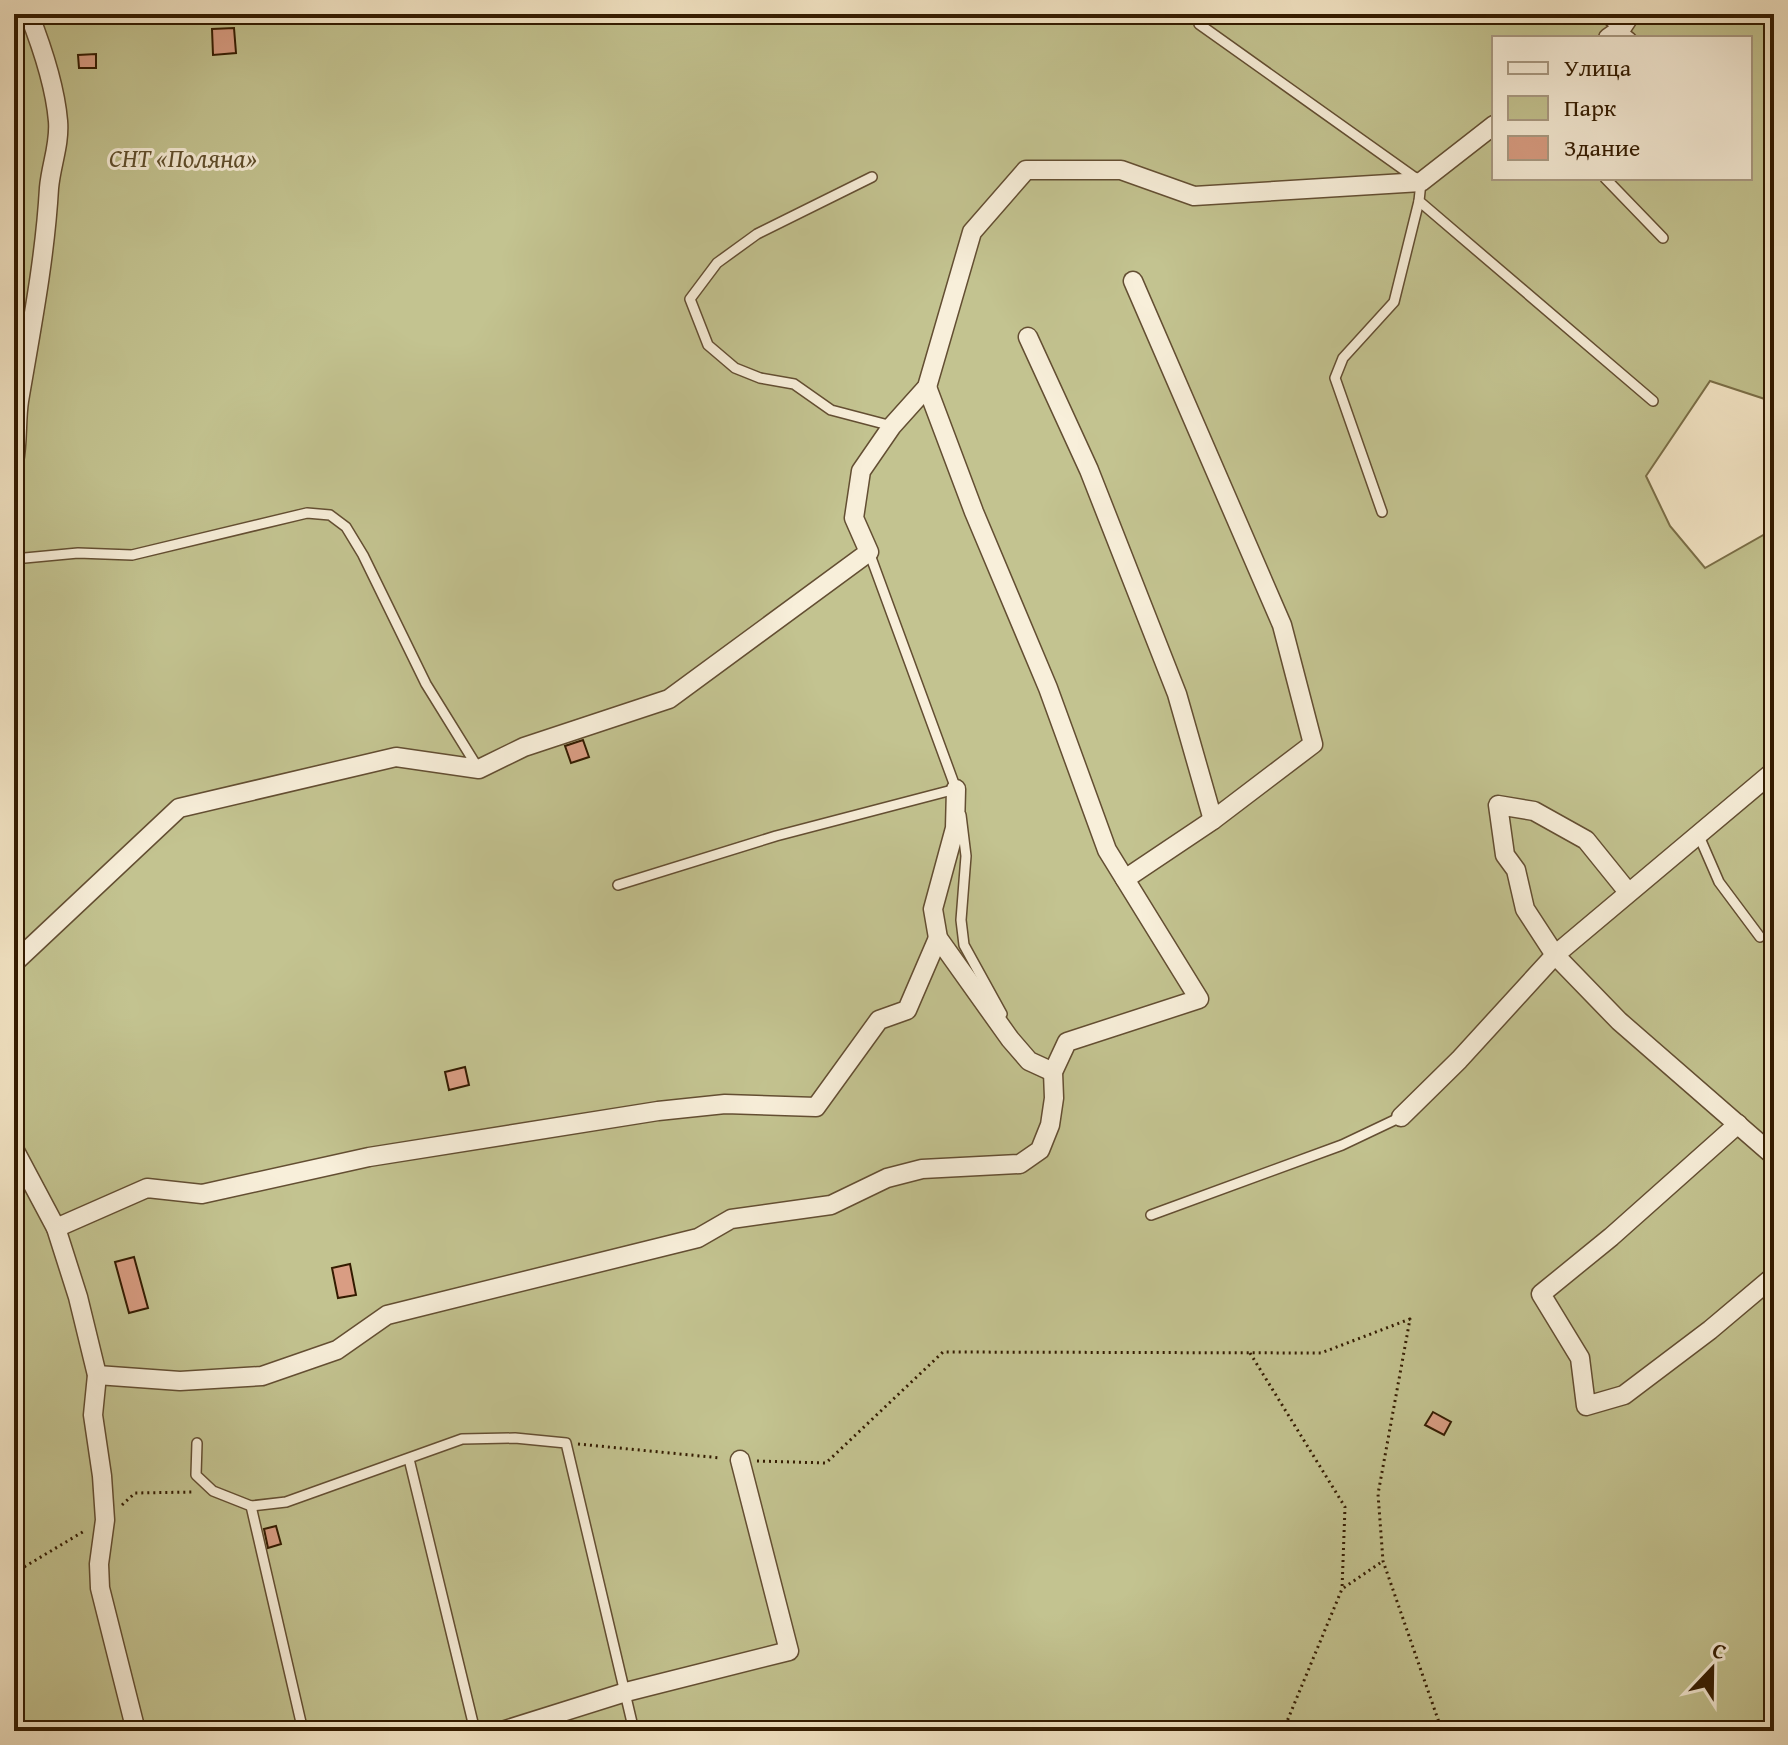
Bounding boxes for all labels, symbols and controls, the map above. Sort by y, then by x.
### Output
legend [1492,36,1752,180]
text: Улица [1564,50,1632,85]
text: Парк [1564,90,1617,125]
text: Здание [1564,130,1640,165]
park label: СНТ «Поляна» [109,138,257,177]
north arrow [1672,1629,1752,1709]
text: С [1708,1633,1731,1668]

